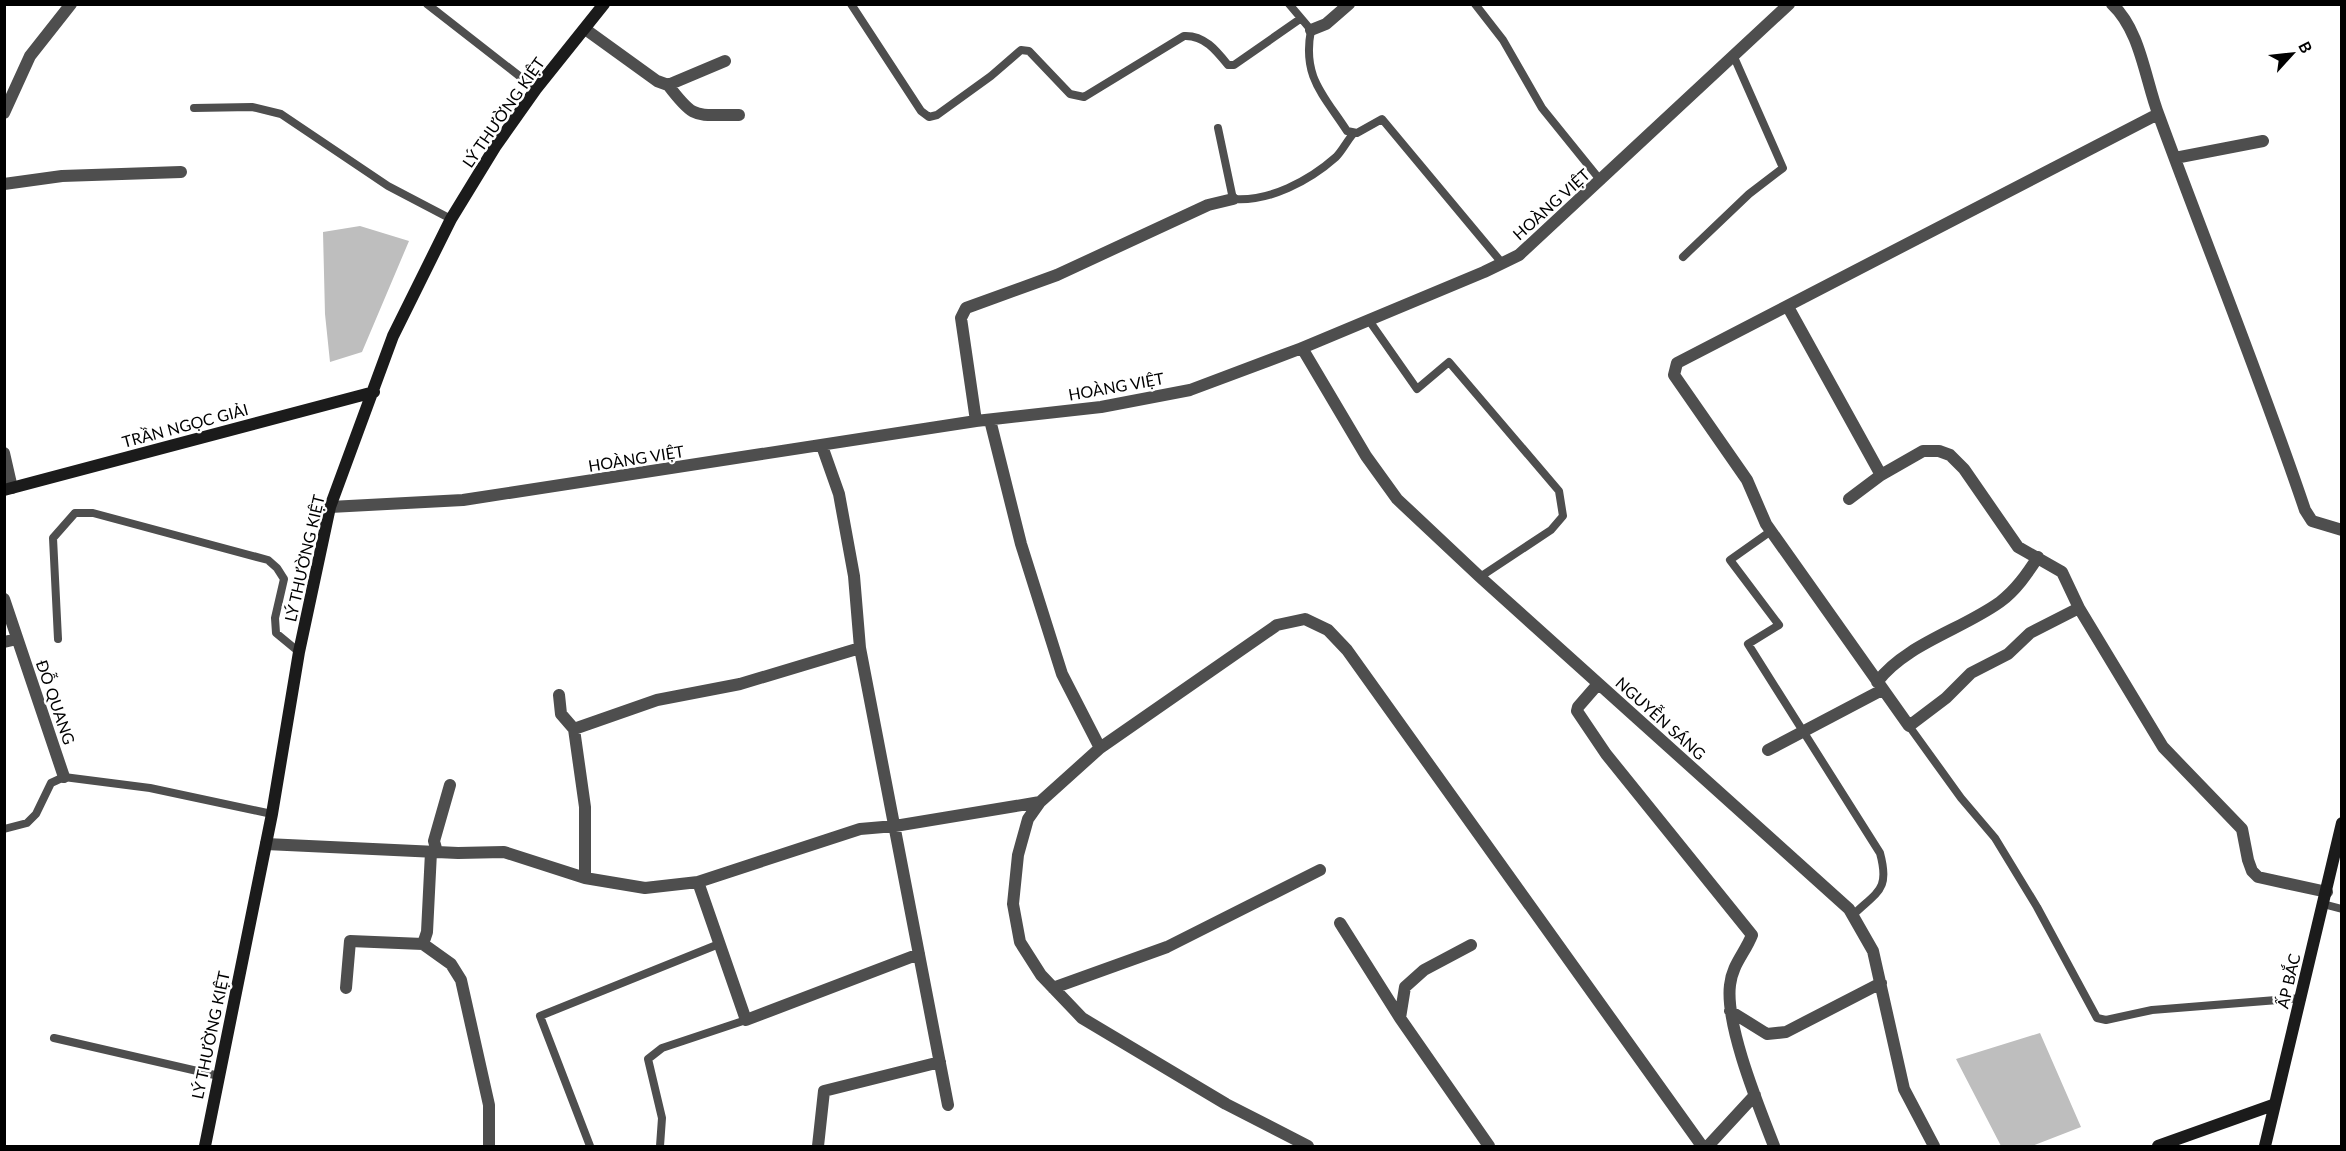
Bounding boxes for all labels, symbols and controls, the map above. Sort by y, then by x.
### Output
north arrow [2262,24,2322,84]
text: B [2295,38,2317,56]
street label: LÝ THƯỜNG KIỆT [458,53,548,171]
street label: HOÀNG VIỆT [1509,164,1594,244]
street label: HOÀNG VIỆT [1067,368,1166,404]
street label: TRẦN NGỌC GIẢI [120,399,250,451]
street label: HOÀNG VIỆT [587,441,686,475]
street label: LÝ THƯỜNG KIỆT [280,492,328,623]
street label: ĐỖ QUANG [33,657,80,747]
street label: NGUYỄN SÁNG [1612,673,1710,763]
street label: ẤP BẮC [2272,952,2304,1010]
street label: LÝ THƯỜNG KIỆT [187,969,233,1101]

